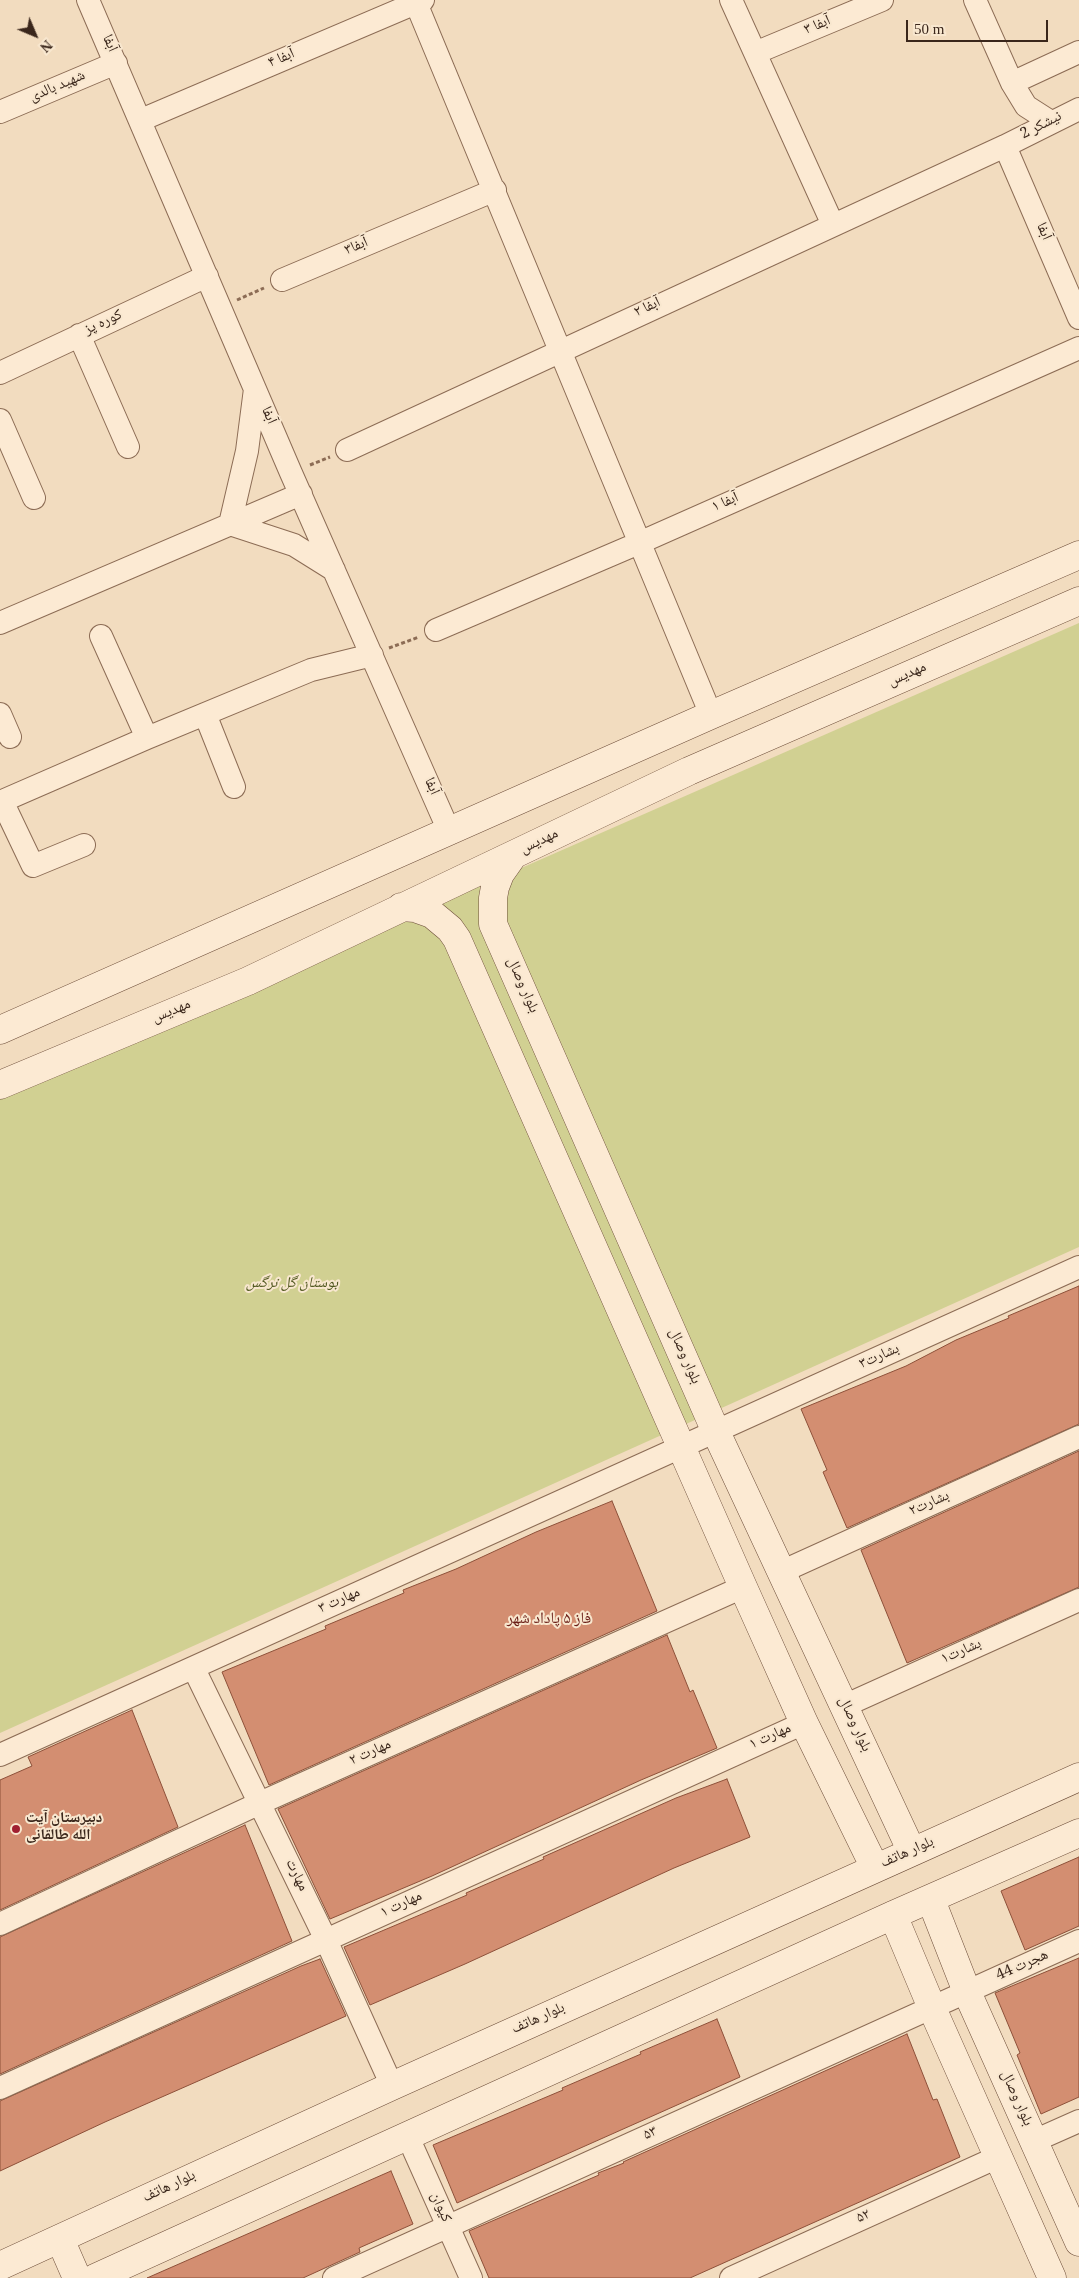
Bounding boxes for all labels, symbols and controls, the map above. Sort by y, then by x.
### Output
north arrow [10,10,60,60]
scale bar [909,10,1052,42]
street label: آبفا ۳ [802,13,834,41]
text: 50 m [914,21,944,37]
street label: آبفا [96,32,120,56]
text: N [37,37,55,55]
street label: آبفا ۴ [266,46,298,74]
street label: شهید بالدی [27,68,89,108]
street label: نیشکر 2 [1018,109,1066,145]
street label: آبفا [1030,221,1054,243]
street label: آبفا۳ [342,235,372,261]
street label: آبفا ۲ [632,295,664,323]
street label: کوره پز [82,307,126,341]
street label: آبفا [255,405,279,427]
street label: آبفا ۱ [710,490,742,518]
street label: مهدیس [886,660,930,692]
street label: آبفا [418,775,442,799]
street label: مهدیس [518,826,562,860]
street label: بلوار وصال [501,955,541,1017]
street label: مهدیس [150,997,194,1029]
park label: بوستان گل نرگس [246,1276,338,1294]
street label: بلوار وصال [663,1326,703,1388]
street label: بشارت۳ [857,1341,903,1375]
street label: بشارت۲ [907,1488,953,1522]
street label: مهارت ۳ [316,1585,364,1619]
district label: فاز ۵ پاداد شهر [507,1611,591,1631]
street label: بشارت۱ [939,1636,985,1670]
street label: بلوار وصال [832,1694,874,1756]
street label: مهارت ۱ [747,1721,795,1755]
street label: مهارت ۲ [347,1737,395,1771]
place label: دبیرستان آیت الله طالقانی [26,1811,102,1846]
marker: دبیرستان آیت الله طالقانی [10,1823,22,1835]
street label: بلوار هاتف [879,1834,937,1874]
street label: مهارت [280,1857,310,1895]
street label: مهارت ۱ [378,1889,426,1923]
street label: هجرت 44 [994,1948,1052,1986]
street label: بلوار هاتف [510,2000,568,2040]
street label: بلوار وصال [995,2068,1035,2130]
street label: ۵۳ [641,2124,661,2146]
street label: بلوار هاتف [141,2168,199,2208]
street label: کیوان [424,2190,454,2226]
street label: ۵۲ [854,2207,874,2229]

